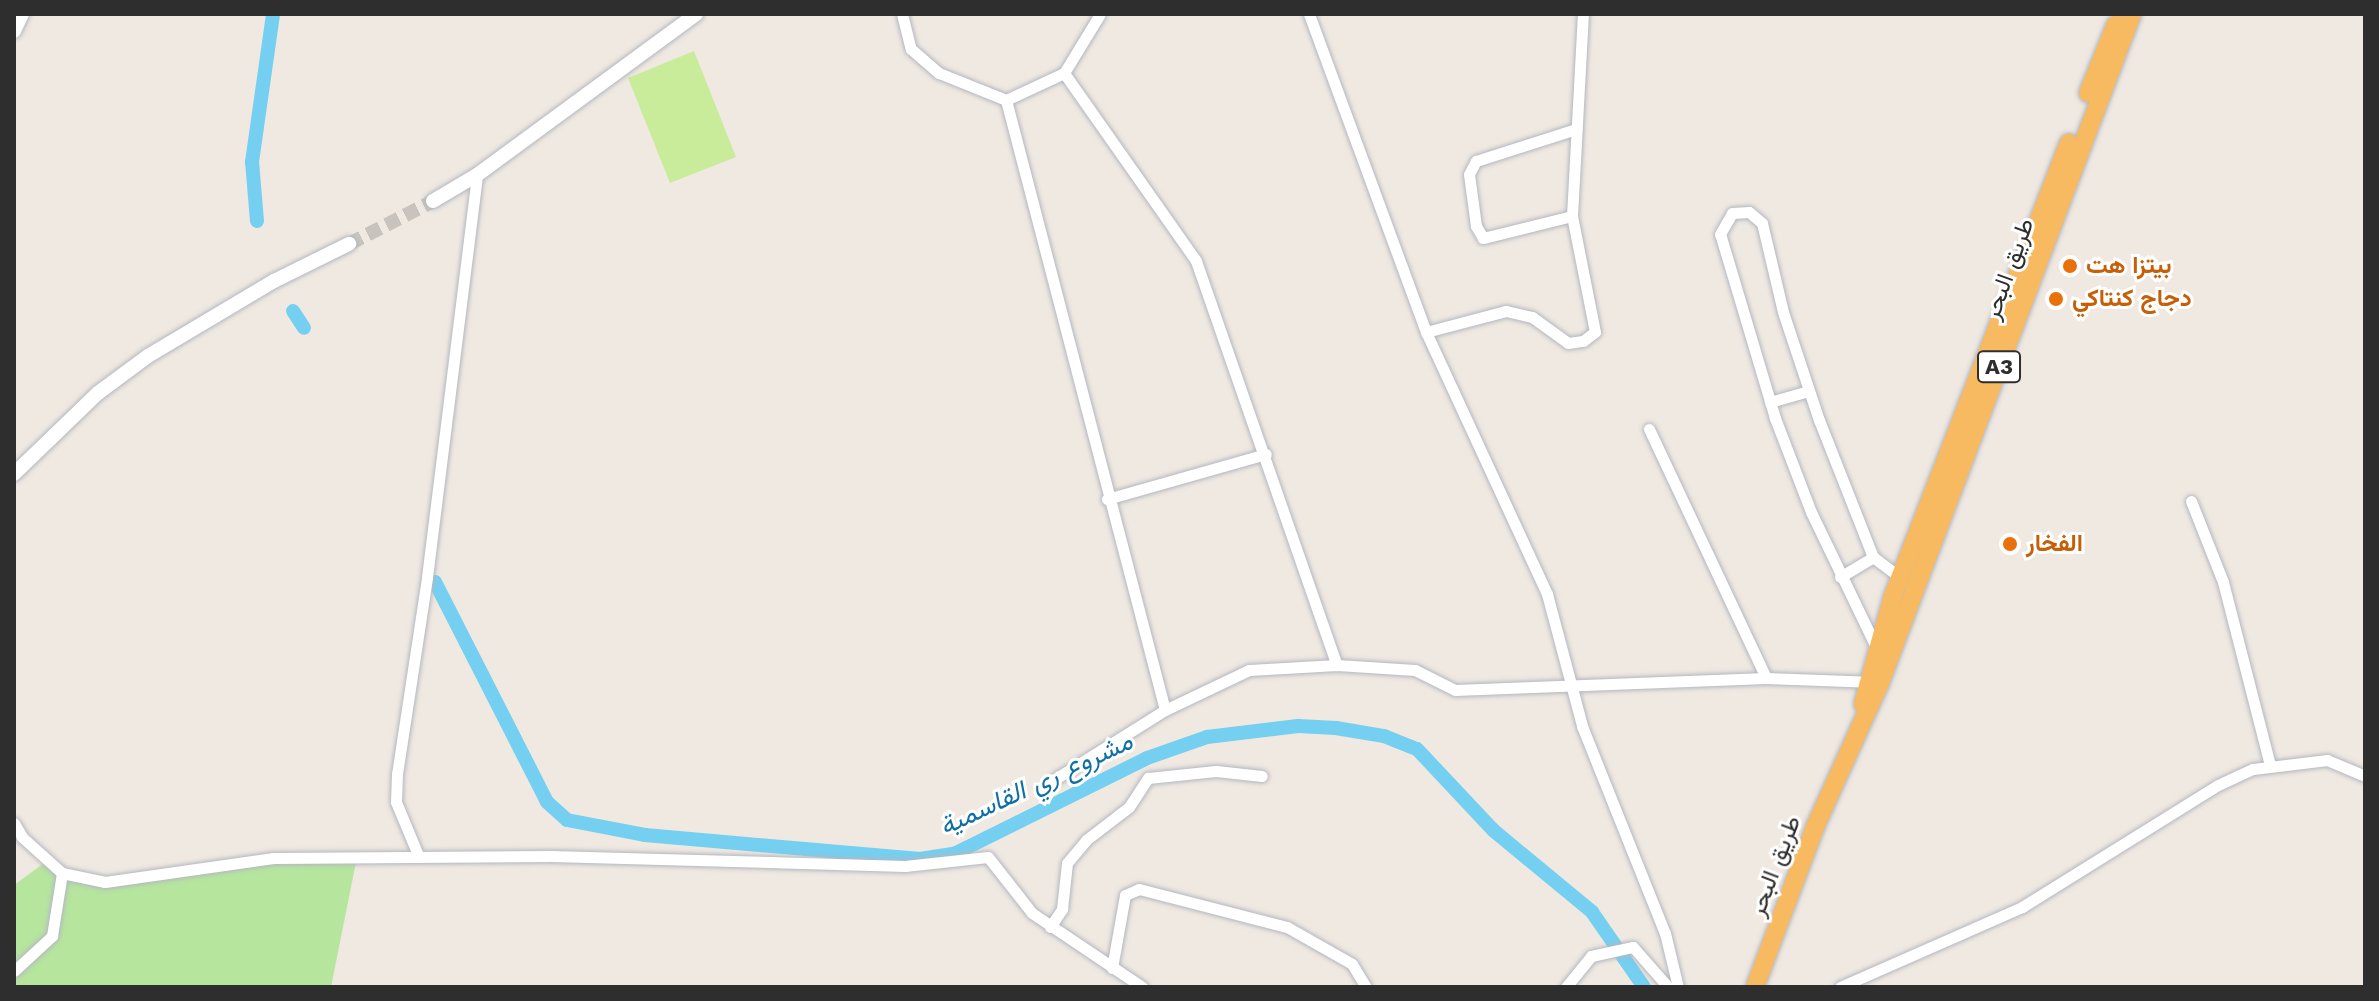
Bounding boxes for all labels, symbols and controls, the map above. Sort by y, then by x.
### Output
street label: طريق البحر [1977,215,2041,323]
place label: بيتزا هت [2086,252,2172,280]
marker: بيتزا هت [2061,257,2079,275]
place label: دجاج كنتاكي [2072,285,2192,313]
marker: دجاج كنتاكي [2047,290,2065,308]
road number: A3 [1977,349,2021,385]
place label: الفخار [2026,530,2083,558]
marker: الفخار [2001,535,2019,553]
water label: مشروع ري القاسمية [935,726,1137,842]
street label: طريق البحر [1743,812,1807,920]

